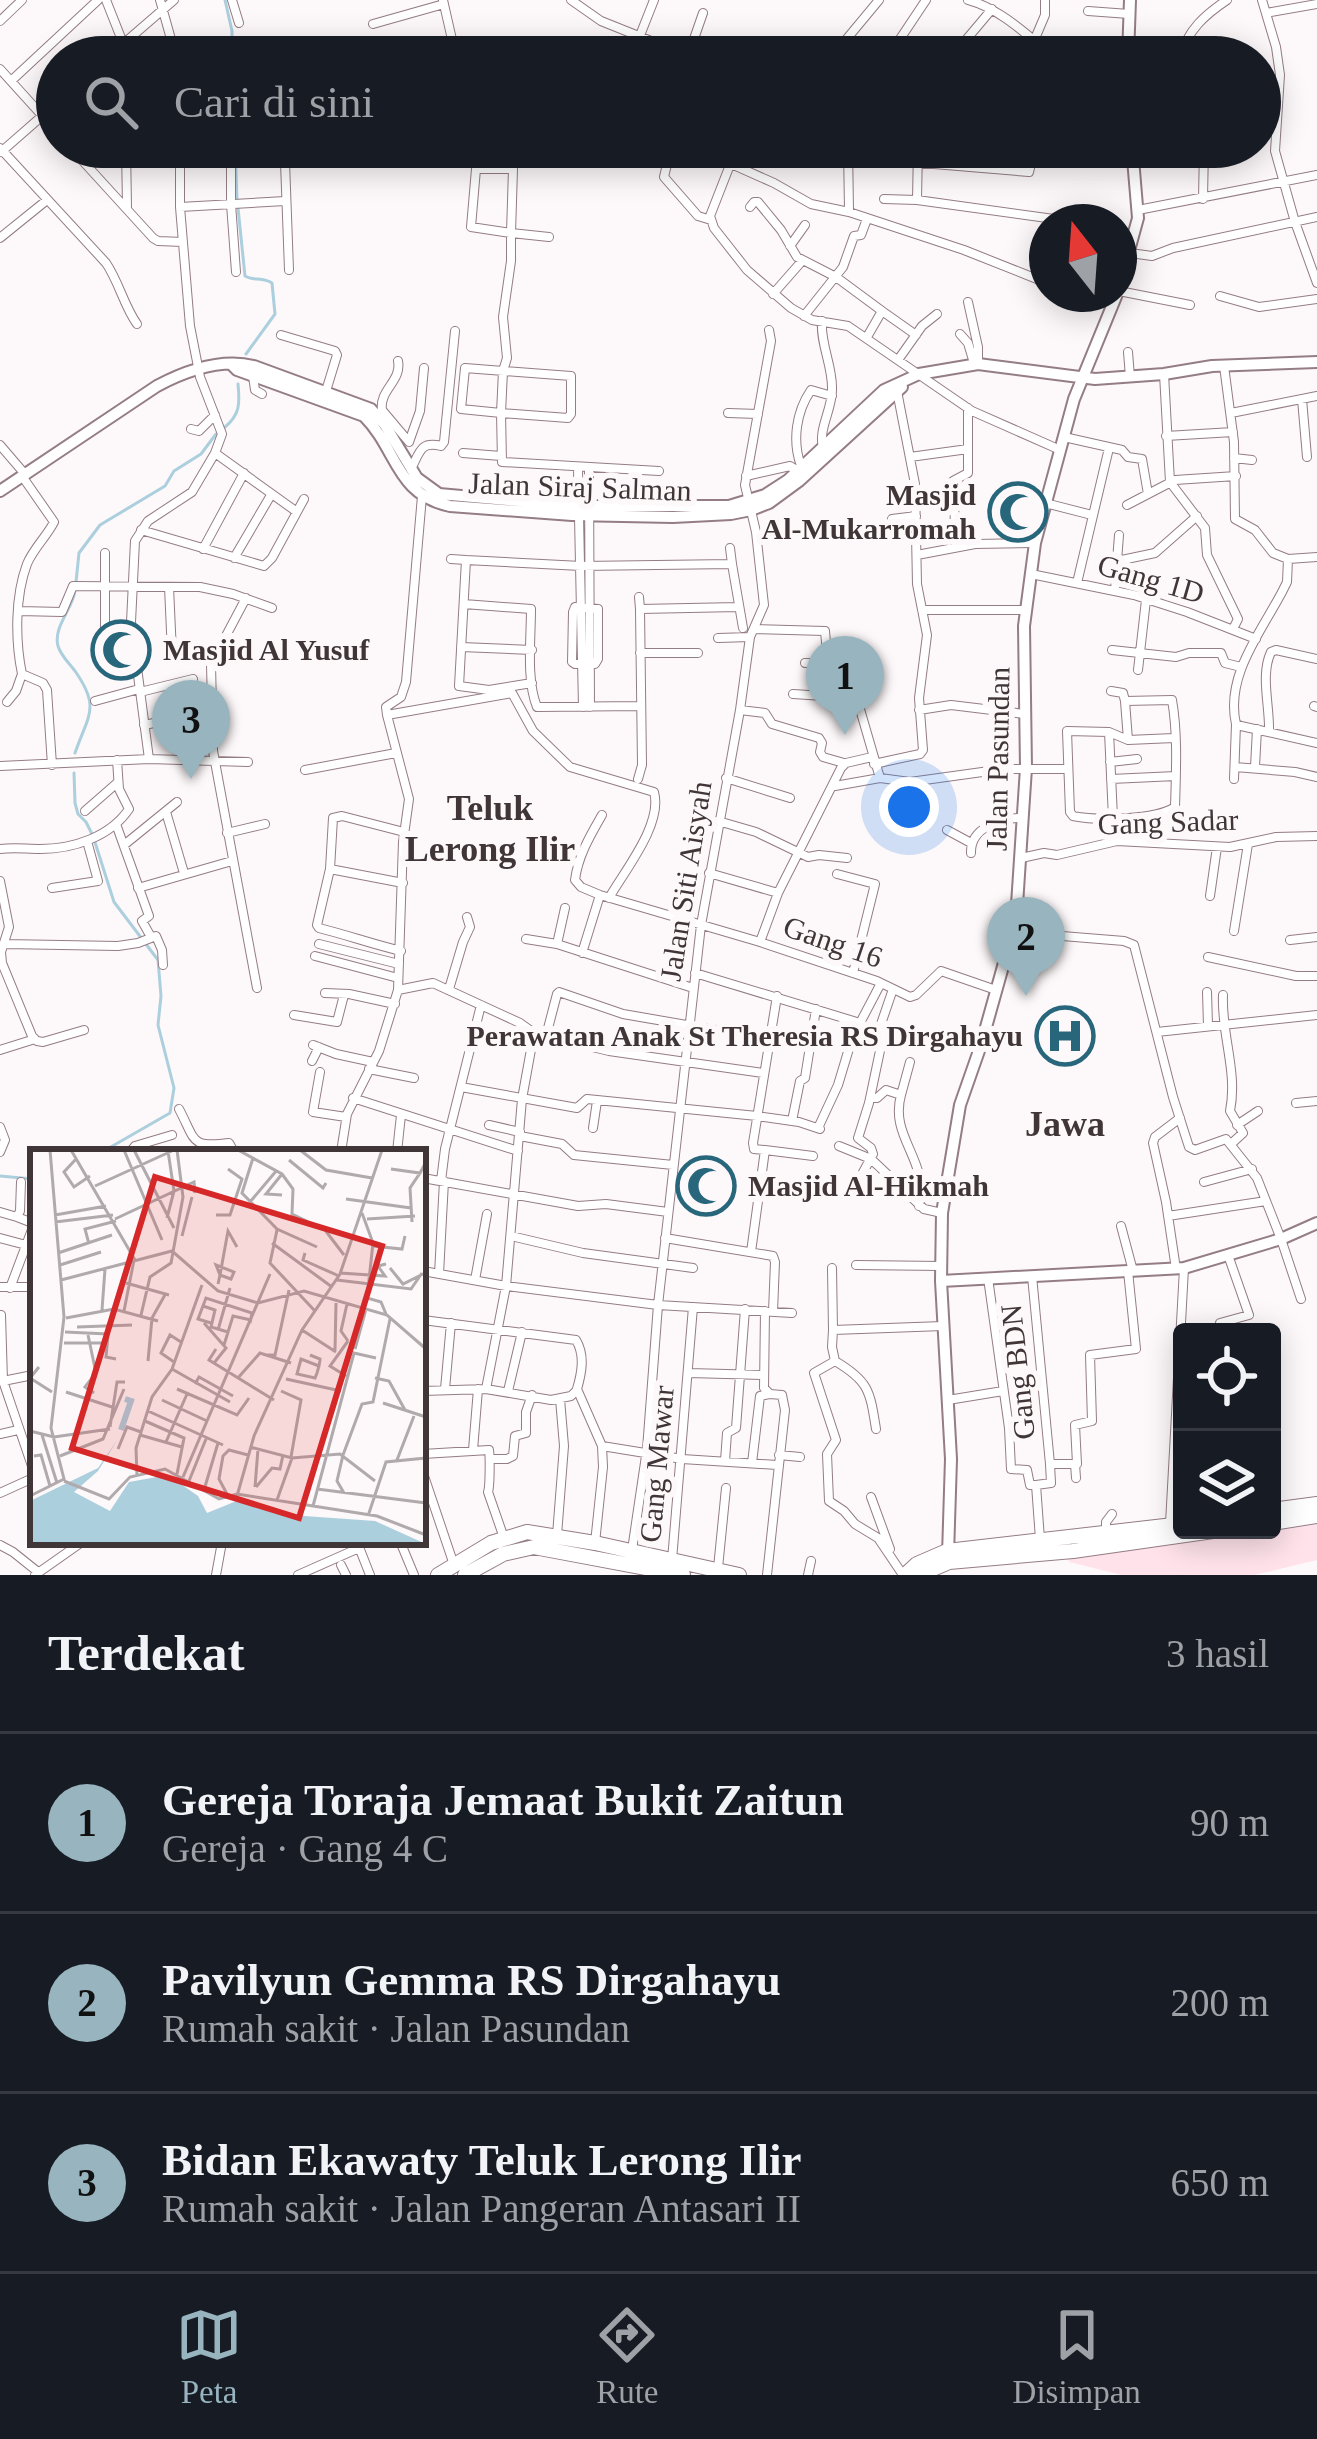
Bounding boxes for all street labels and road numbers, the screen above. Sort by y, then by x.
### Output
street label: Jalan Siraj Salman [468,466,692,507]
street label: Gang 1D [1094,548,1208,609]
street label: Jalan Pasundan [979,667,1016,851]
street label: Jalan Siti Aisyah [653,779,718,983]
street label: Gang Sadar [1097,803,1239,840]
street label: Gang 16 [779,909,887,974]
street label: Gang BDN [994,1303,1041,1441]
street label: Gang Mawar [633,1384,680,1544]

